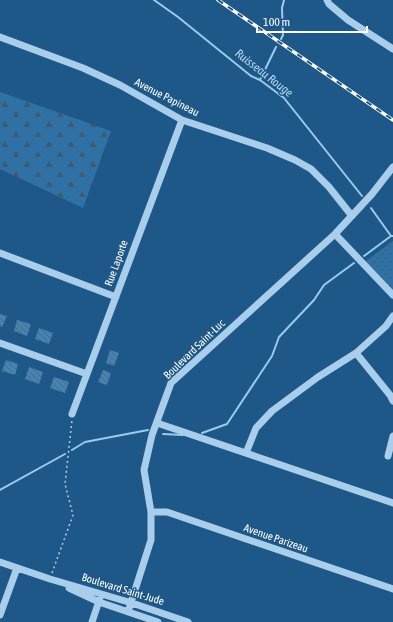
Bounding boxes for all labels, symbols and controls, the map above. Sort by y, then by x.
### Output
scale bar [257,8,367,34]
text: 100 m [263,15,290,29]
water label: Ruisseau Rouge [232,46,296,100]
street label: Avenue Papineau [133,76,201,118]
street label: Rue Laporte [102,238,130,288]
street label: Boulevard Saint-Luc [161,316,228,381]
street label: Avenue Parizeau [242,521,310,555]
street label: Boulevard Saint-Jude [80,571,166,607]

